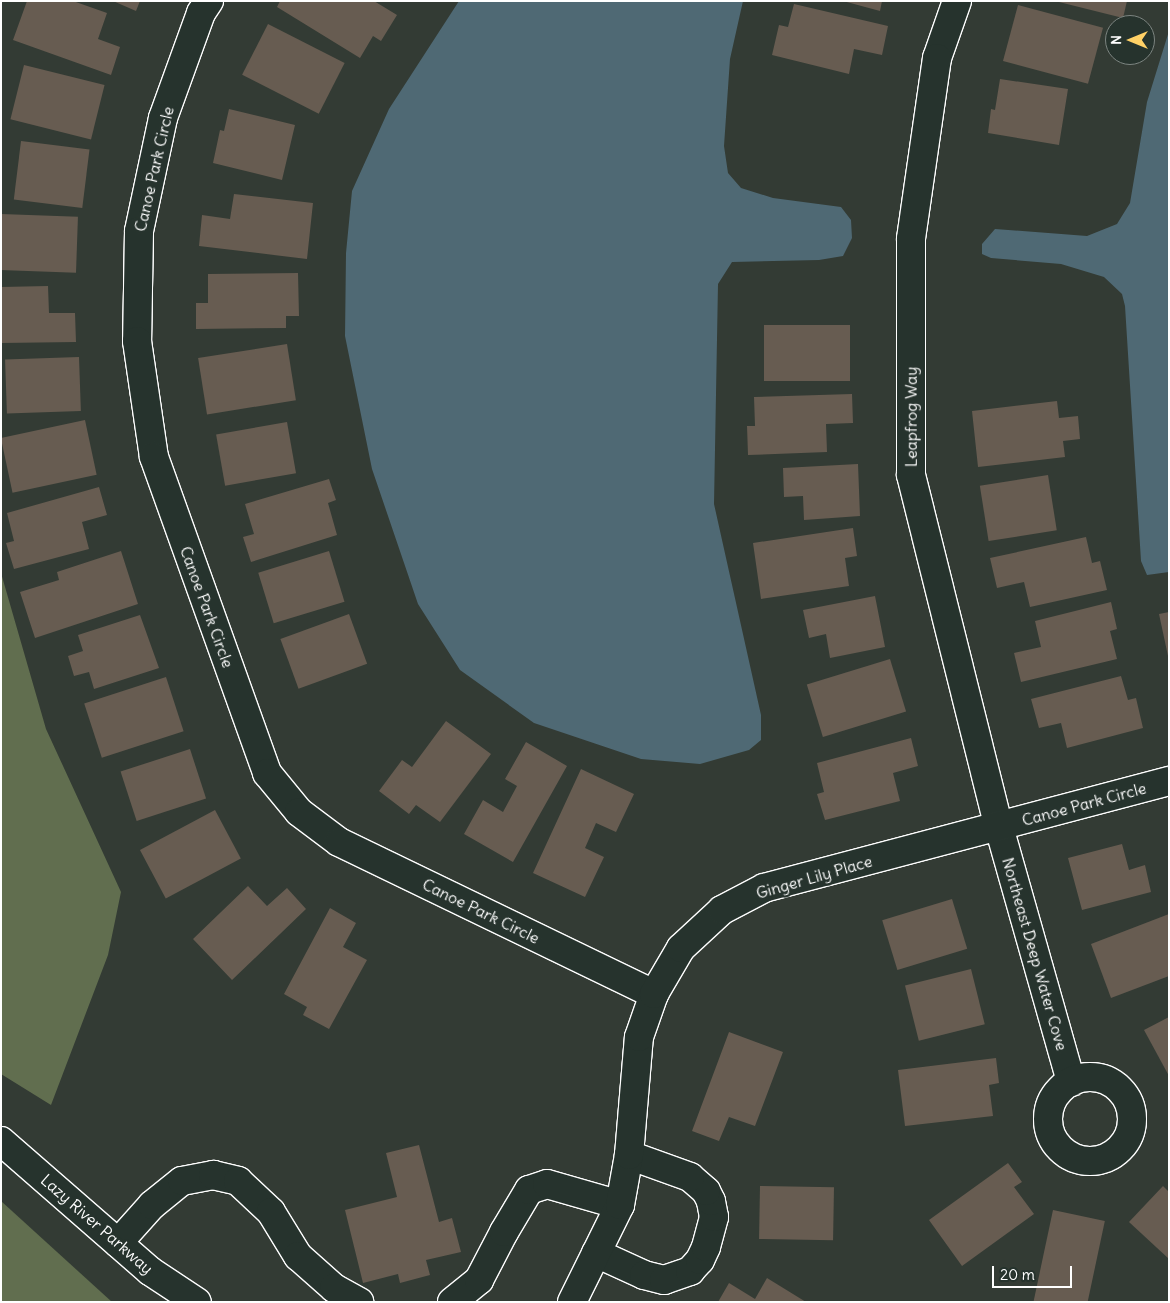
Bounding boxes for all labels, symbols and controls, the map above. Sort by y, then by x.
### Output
north arrow [1105,15,1155,65]
text: N [1107,35,1125,45]
street label: Canoe Park Circle [130,105,178,233]
street label: Leapfrog Way [901,367,921,467]
street label: Canoe Park Circle [176,544,238,670]
street label: Canoe Park Circle [1020,778,1148,830]
street label: Ginger Lily Place [754,851,874,903]
street label: Northeast Deep Water Cove [998,855,1072,1053]
street label: Canoe Park Circle [419,874,543,948]
street label: Lazy River Parkway [37,1170,157,1278]
scale bar [995,1256,1075,1288]
text: 20 m [1000,1265,1035,1284]

